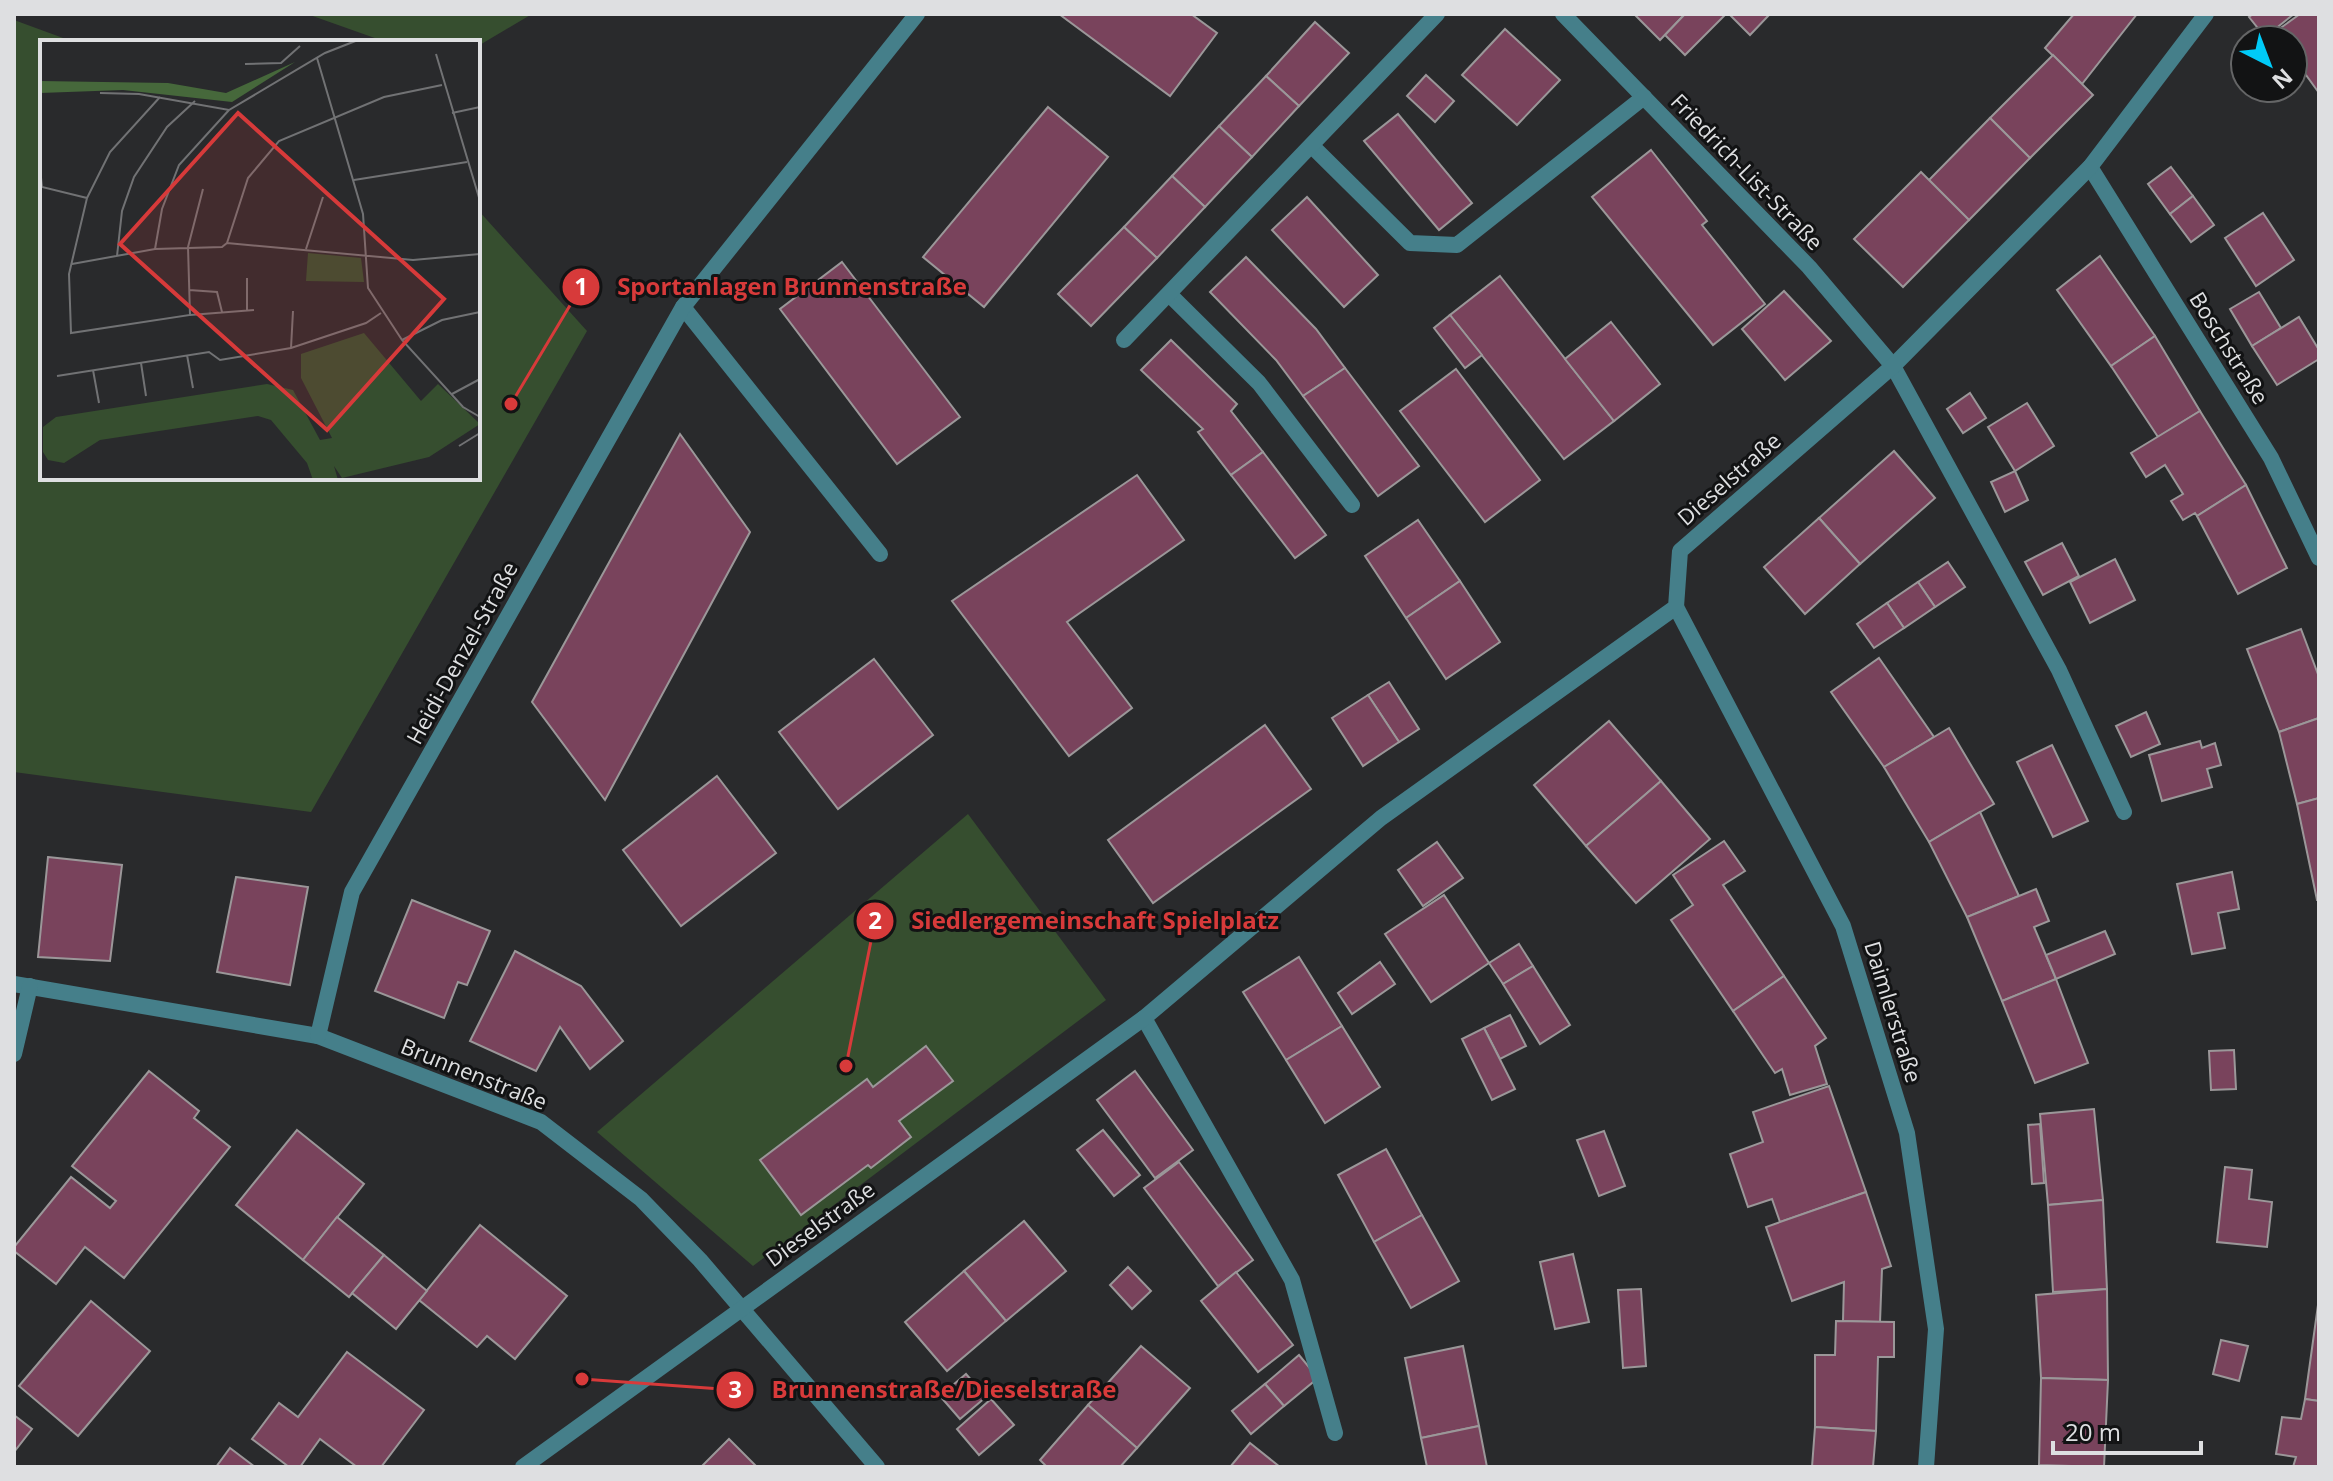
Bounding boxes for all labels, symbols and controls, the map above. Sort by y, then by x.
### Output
north arrow [2229,24,2309,104]
inset map [40,40,480,480]
text: N [2266,62,2300,97]
street label: Friedrich-List-Straße [1665,86,1830,256]
callout: Sportanlagen Brunnenstraße [561,263,983,311]
text: 1 [574,269,588,302]
text: Sportanlagen Brunnenstraße [617,269,967,302]
street label: Boschstraße [2183,285,2276,410]
street label: Dieselstraße [1670,425,1786,532]
street label: Heidi-Denzel-Straße [398,556,524,749]
callout: Siedlergemeinschaft Spielplatz [855,897,1294,945]
text: 2 [868,903,882,936]
text: Siedlergemeinschaft Spielplatz [911,903,1279,936]
street label: Daimlerstraße [1858,937,1930,1086]
street label: Brunnenstraße [397,1030,552,1116]
street label: Dieselstraße [759,1173,880,1273]
callout: Brunnenstraße/Dieselstraße [715,1366,1132,1414]
text: 3 [728,1372,742,1405]
text: Brunnenstraße/Dieselstraße [772,1372,1116,1405]
scale bar [2053,1405,2201,1455]
text: 20 m [2065,1415,2121,1448]

